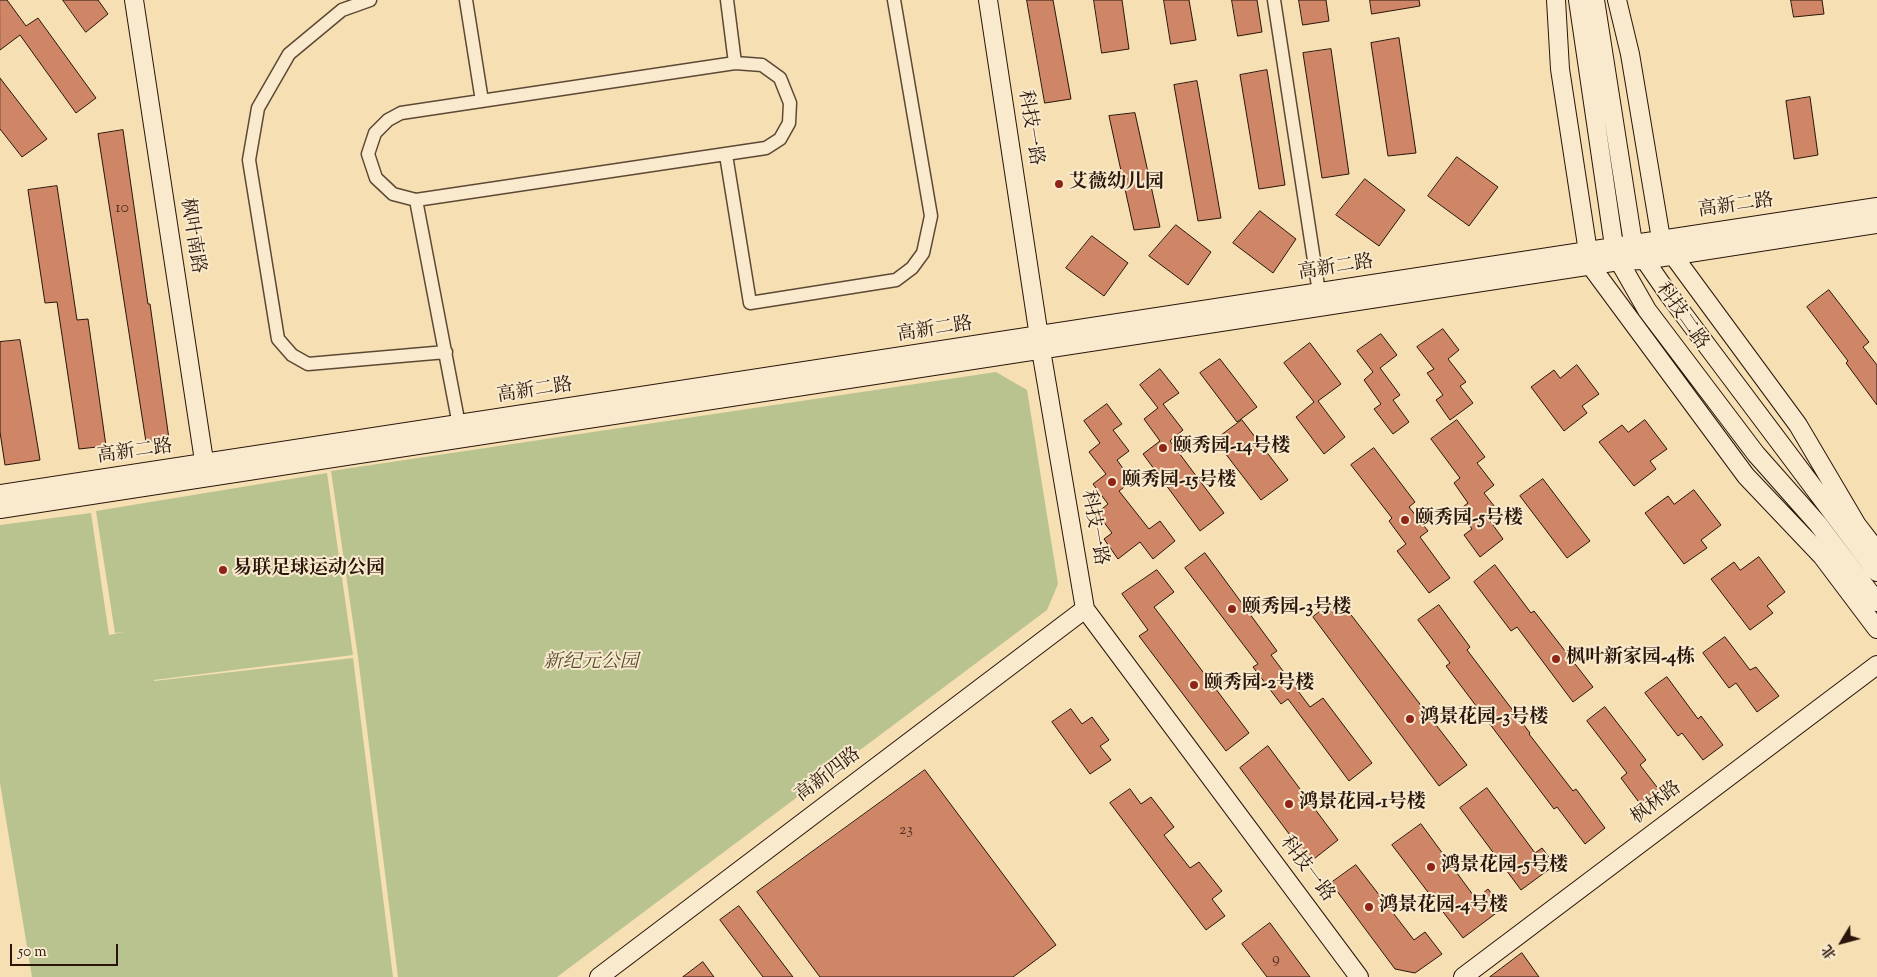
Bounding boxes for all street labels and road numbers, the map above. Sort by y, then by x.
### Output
street label: 科技一路 [1012,89,1046,167]
street label: 高新二路 [1697,190,1775,224]
street label: 枫叶南路 [174,197,208,275]
street label: 高新二路 [1297,252,1375,286]
street label: 科技二路 [1650,279,1712,355]
street label: 高新二路 [896,314,974,348]
street label: 高新二路 [496,375,574,409]
street label: 高新二路 [96,436,174,470]
street label: 科技一路 [1075,489,1111,567]
street label: 高新四路 [792,744,866,808]
street label: 枫林路 [1627,778,1687,830]
street label: 科技一路 [1274,833,1338,907]

